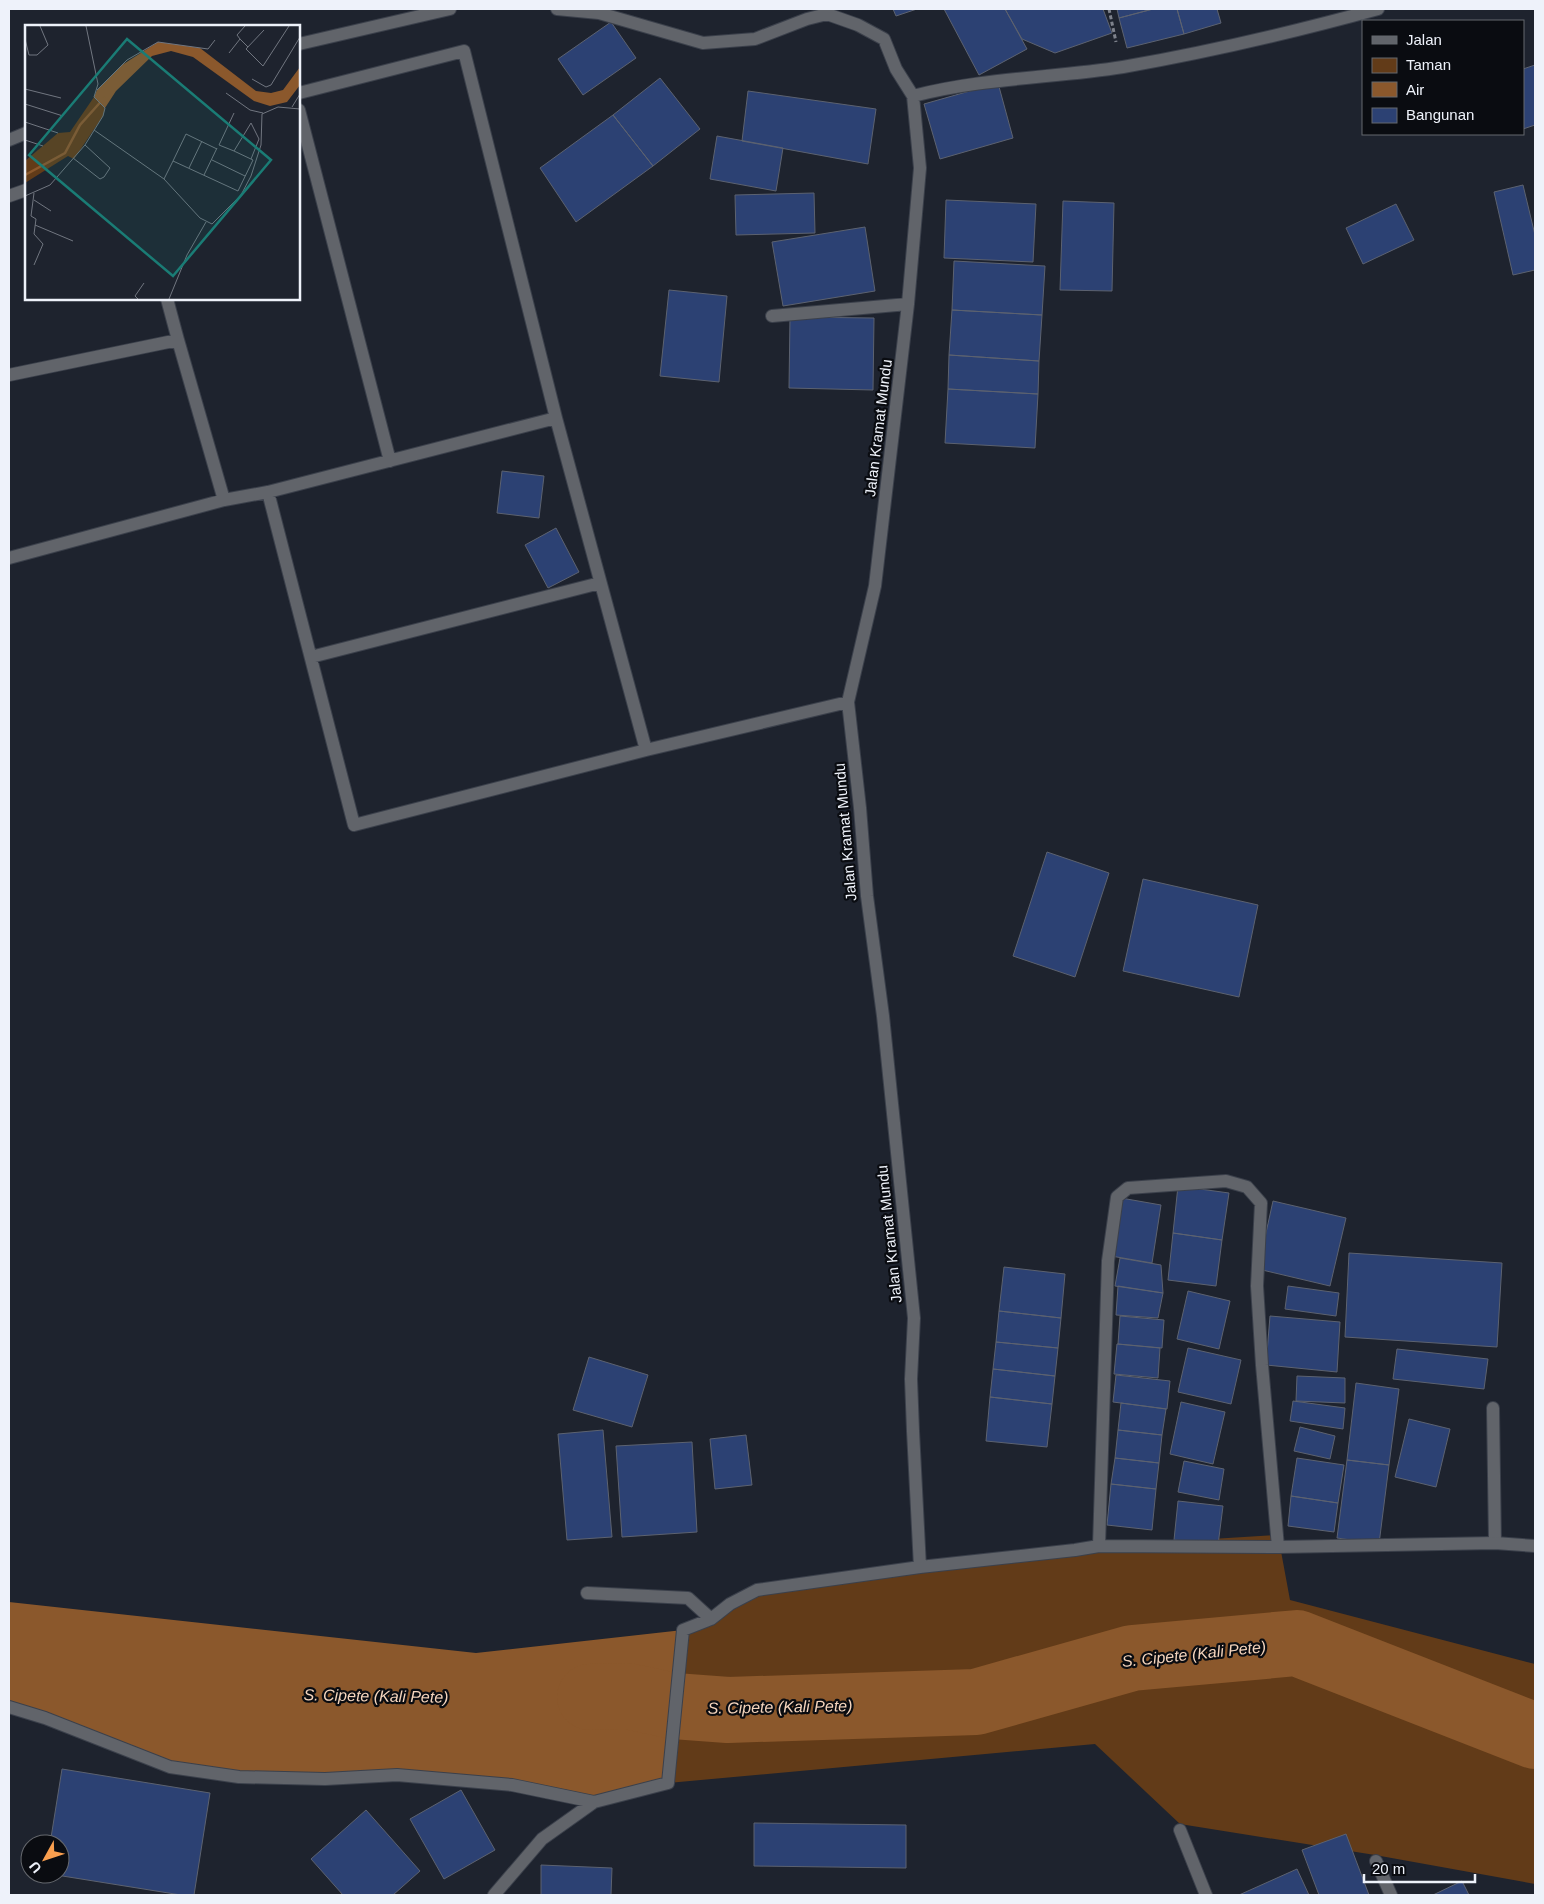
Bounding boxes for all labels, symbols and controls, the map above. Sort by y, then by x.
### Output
legend [1362,20,1524,135]
inset map [25,25,300,300]
text: Jalan [1406,31,1442,48]
text: Taman [1406,56,1451,73]
text: Air [1406,81,1424,98]
text: Bangunan [1406,106,1474,123]
street label: Jalan Kramat Mundu [861,358,895,498]
street label: Jalan Kramat Mundu [831,762,859,902]
street label: Jalan Kramat Mundu [873,1164,905,1304]
water label: S. Cipete (Kali Pete) [1121,1638,1267,1670]
water label: S. Cipete (Kali Pete) [303,1686,449,1706]
water label: S. Cipete (Kali Pete) [707,1697,853,1717]
north arrow [20,1834,70,1884]
scale bar [1364,1852,1475,1884]
text: U [26,1858,44,1876]
text: 20 m [1372,1860,1405,1877]

